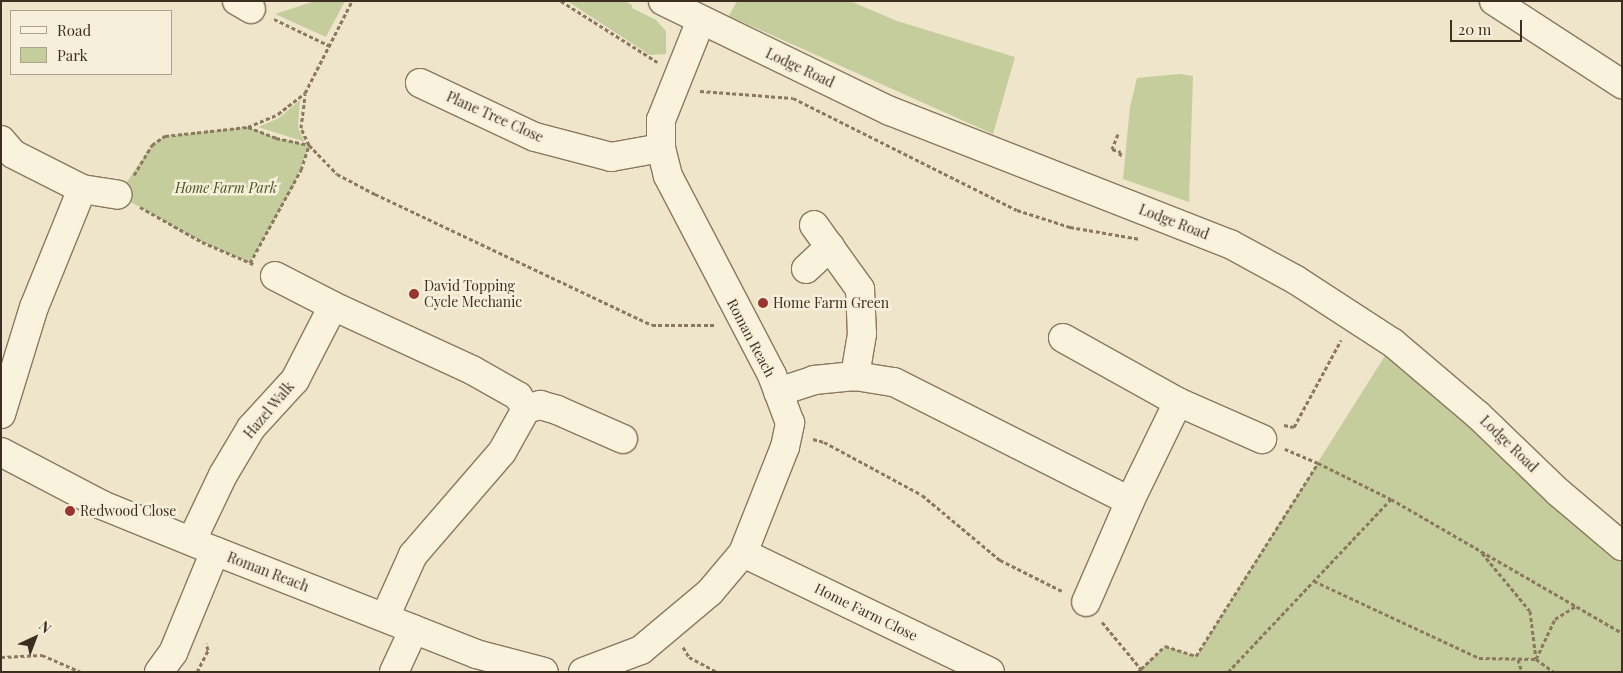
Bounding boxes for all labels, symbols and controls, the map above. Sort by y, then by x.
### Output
legend [10,10,172,75]
scale bar [1453,10,1526,42]
text: 20 m [1458,19,1491,39]
text: Road [57,20,91,40]
text: Park [57,45,88,65]
street label: Lodge Road [763,45,837,91]
street label: Plane Tree Close [444,88,546,146]
park label: Home Farm Park [175,180,277,196]
street label: Lodge Road [1137,201,1211,243]
place label: David Topping Cycle Mechanic [424,278,522,310]
marker: David Topping Cycle Mechanic [408,288,420,300]
place label: Home Farm Green [773,295,889,311]
street label: Roman Reach [723,296,779,380]
marker: Home Farm Green [757,297,769,309]
street label: Hazel Walk [240,378,298,442]
street label: Lodge Road [1477,412,1541,476]
place label: Redwood Close [80,503,176,519]
marker: Redwood Close [64,505,76,517]
street label: Roman Reach [225,549,311,595]
street label: Home Farm Close [812,580,920,644]
north arrow [10,613,60,663]
text: N [35,616,56,637]

